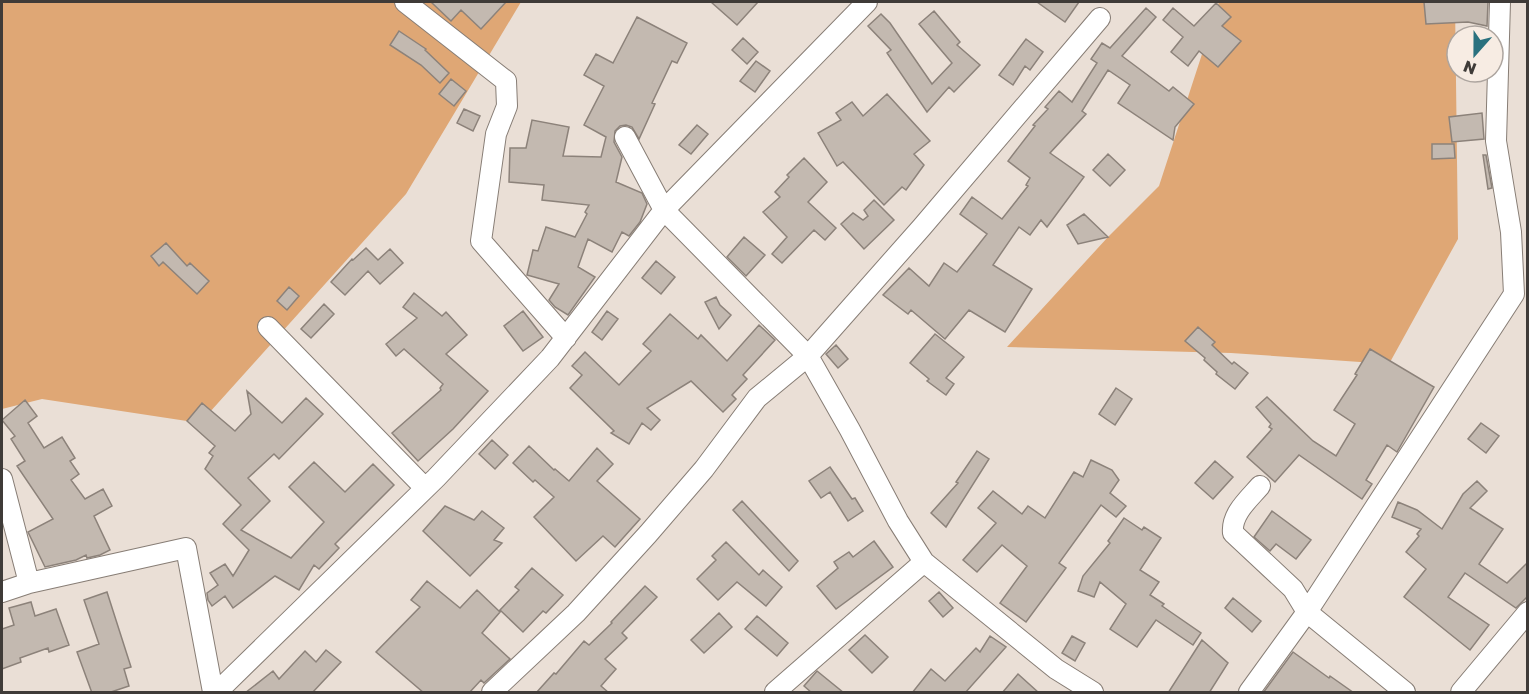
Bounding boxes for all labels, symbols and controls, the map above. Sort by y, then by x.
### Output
north arrow [1445,24,1505,84]
text: N [1460,56,1479,80]

